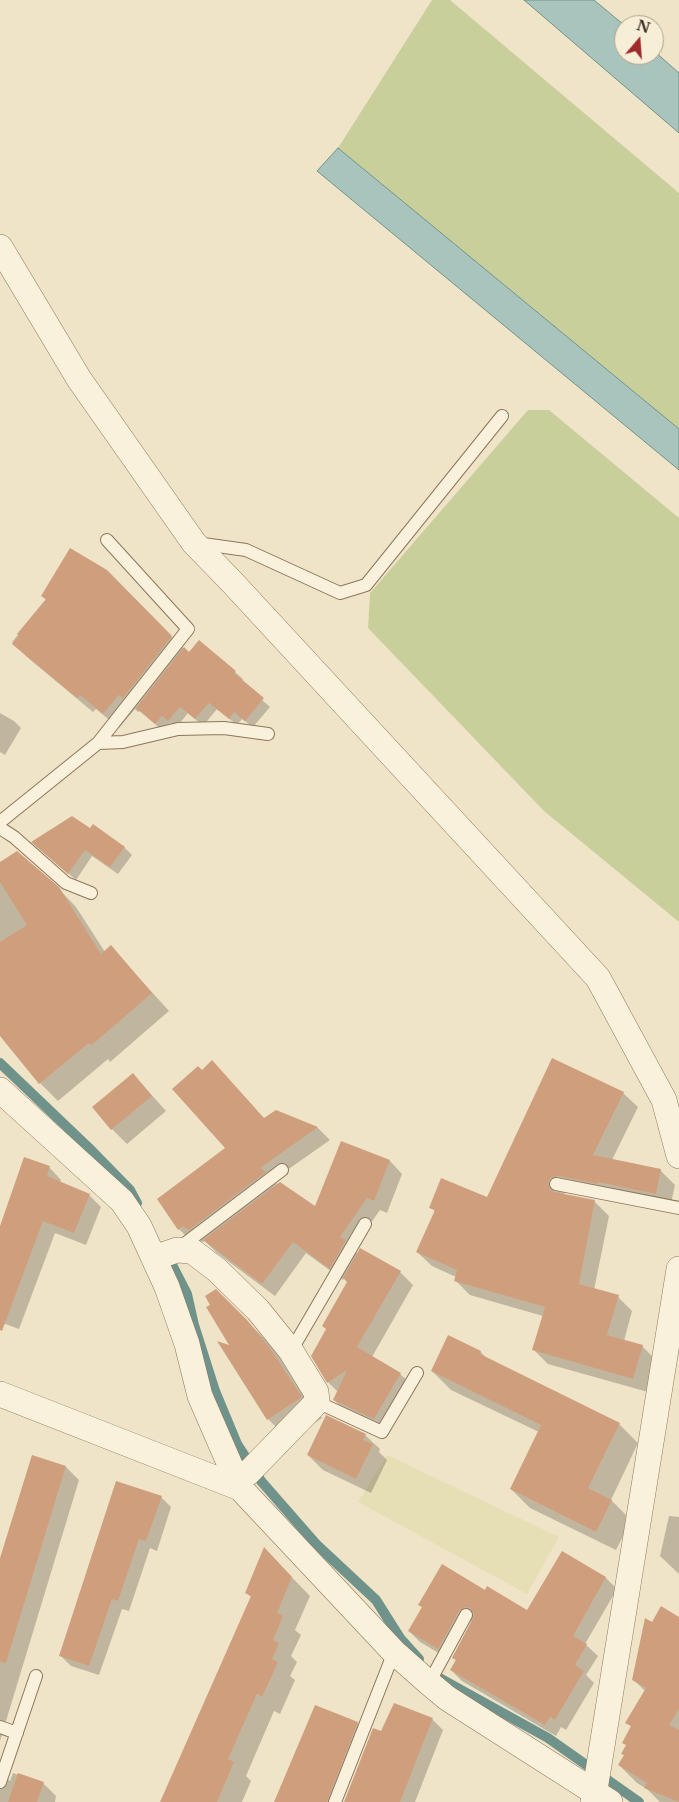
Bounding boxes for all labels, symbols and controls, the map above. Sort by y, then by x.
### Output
north arrow [614,15,664,65]
text: N [634,16,652,37]

